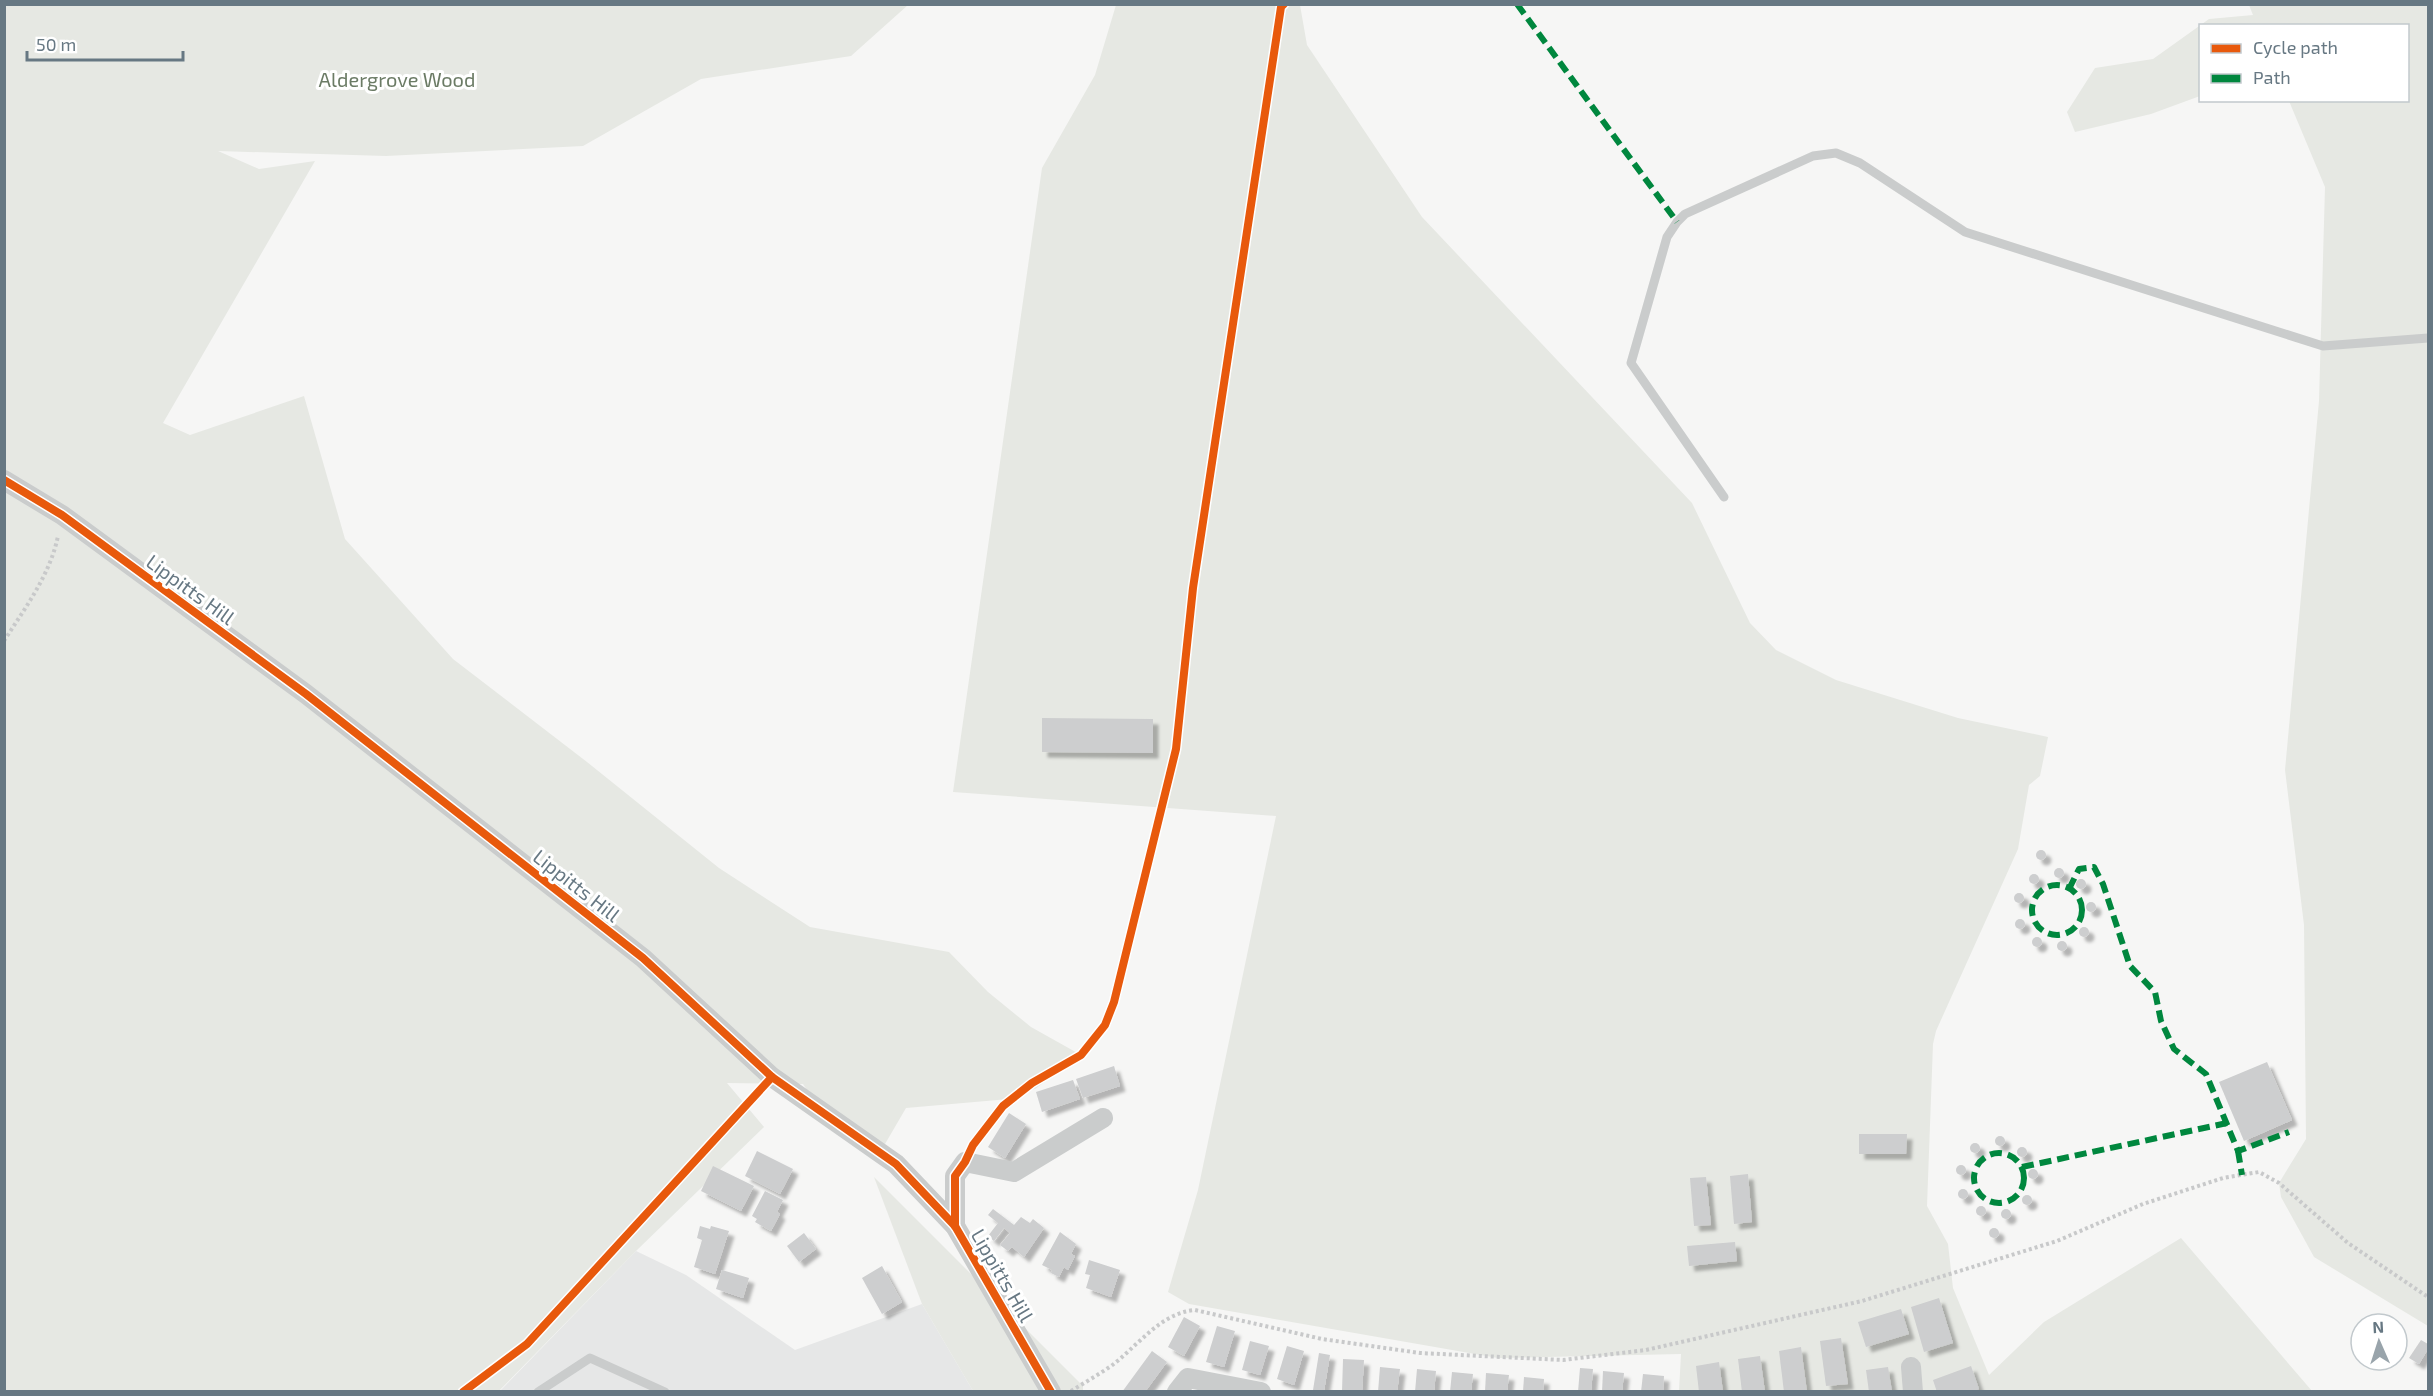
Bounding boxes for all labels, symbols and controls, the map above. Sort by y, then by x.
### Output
scale bar [27,24,183,62]
legend [2199,24,2409,102]
text: 50 m [36,33,76,55]
text: Cycle path [2253,36,2338,58]
text: Path [2253,66,2291,88]
park label: Aldergrove Wood [319,67,475,91]
street label: Lippitts Hill [142,549,240,629]
street label: Lippitts Hill [529,844,625,926]
street label: Lippitts Hill [967,1224,1039,1326]
north arrow [2349,1312,2409,1372]
text: N [2372,1317,2384,1336]

